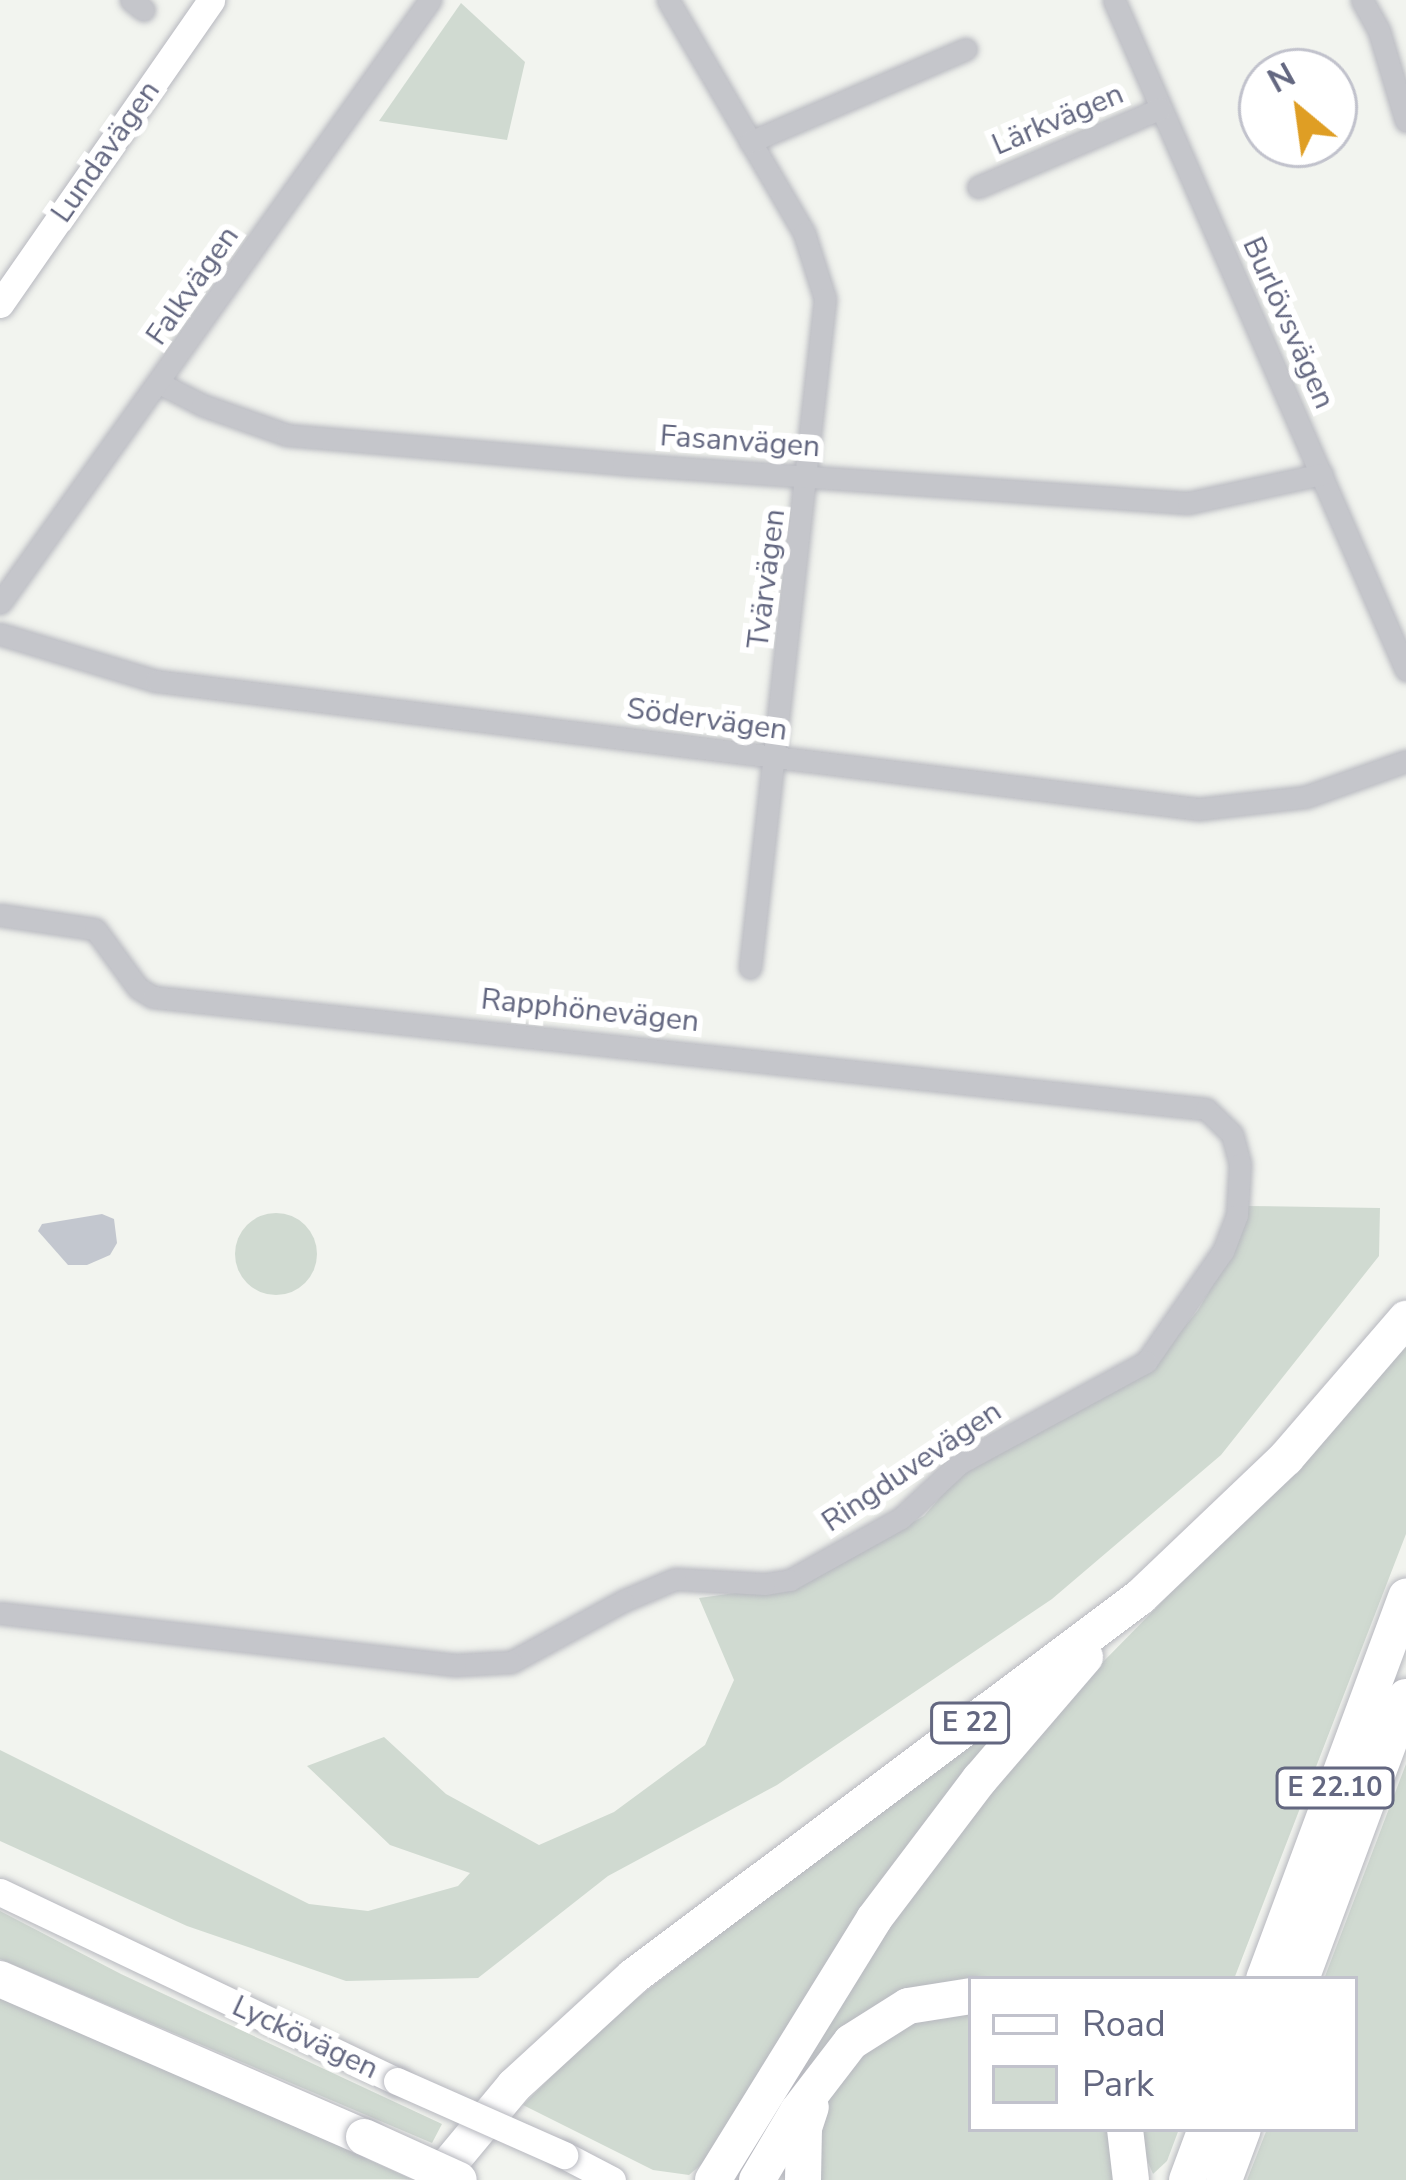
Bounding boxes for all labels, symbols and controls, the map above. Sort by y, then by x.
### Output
north arrow [1238,48,1358,168]
text: N [1260,53,1303,104]
street label: Lundavägen [44,74,168,230]
street label: Lärkvägen [987,76,1129,164]
street label: Falkvägen [139,220,247,352]
street label: Burlövsvägen [1234,232,1342,414]
street label: Fasanvägen [659,418,821,466]
street label: Tvärvägen [741,507,793,651]
street label: Södervägen [624,691,790,749]
street label: Rapphönevägen [479,982,701,1040]
street label: Ringduvevägen [815,1394,1009,1540]
road number: E 22 [928,1702,1012,1744]
road number: E 22.10 [1275,1767,1395,1809]
legend [968,1976,1358,2132]
street label: Lyckövägen [226,1989,384,2087]
text: Road [1082,2000,1166,2049]
text: Park [1082,2060,1154,2109]

